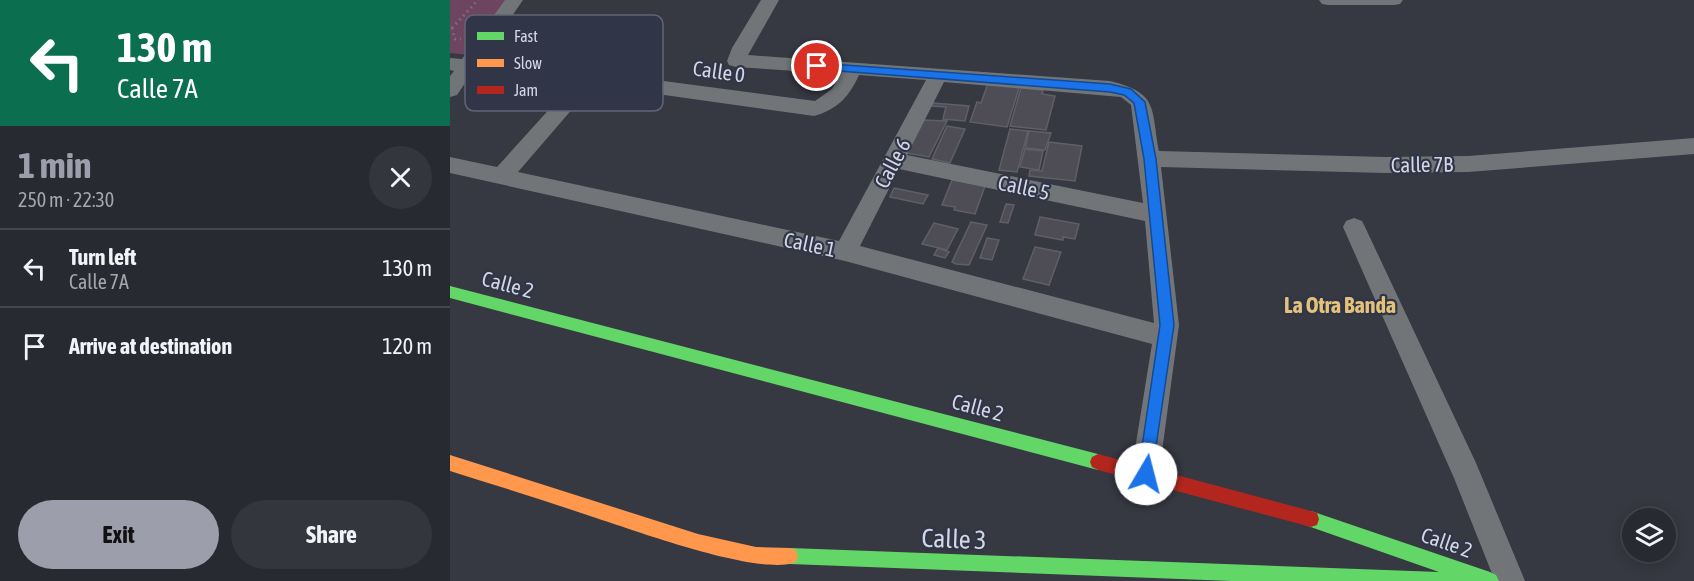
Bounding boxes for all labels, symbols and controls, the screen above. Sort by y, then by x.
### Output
legend [465,15,663,111]
text: 130 m [117,23,212,71]
icon: left [18,24,96,102]
text: Fast [514,27,538,45]
pin [791,40,842,91]
icon: arrive [800,49,833,82]
text: Slow [514,54,542,72]
street label: Calle 0 [691,55,747,87]
text: Calle 7A [117,73,198,104]
text: Jam [514,81,538,99]
street label: Calle 6 [869,134,915,192]
text: 1 min [18,144,92,186]
button: close [369,146,432,209]
street label: Calle 7B [1391,151,1453,177]
street label: Calle 5 [996,170,1052,204]
text: 250 m · 22:30 [18,188,114,211]
street label: Calle 1 [782,227,838,261]
text: Turn left [69,244,136,270]
icon: left [18,252,51,285]
text: 130 m [382,255,432,281]
street label: Calle 2 [480,266,536,302]
text: Calle 7A [69,270,129,293]
district label: La Otra Banda [1284,292,1396,318]
icon: arrive [18,330,51,363]
text: Arrive at destination [69,333,232,359]
text: 120 m [382,333,432,359]
street label: Calle 2 [950,389,1006,425]
position arrow [1114,442,1178,506]
button: Exit [18,500,219,569]
button: Share [231,500,432,569]
map controls [1622,508,1676,562]
button: layers [1622,508,1676,562]
street label: Calle 2 [1418,522,1476,562]
street label: Calle 3 [921,523,987,555]

